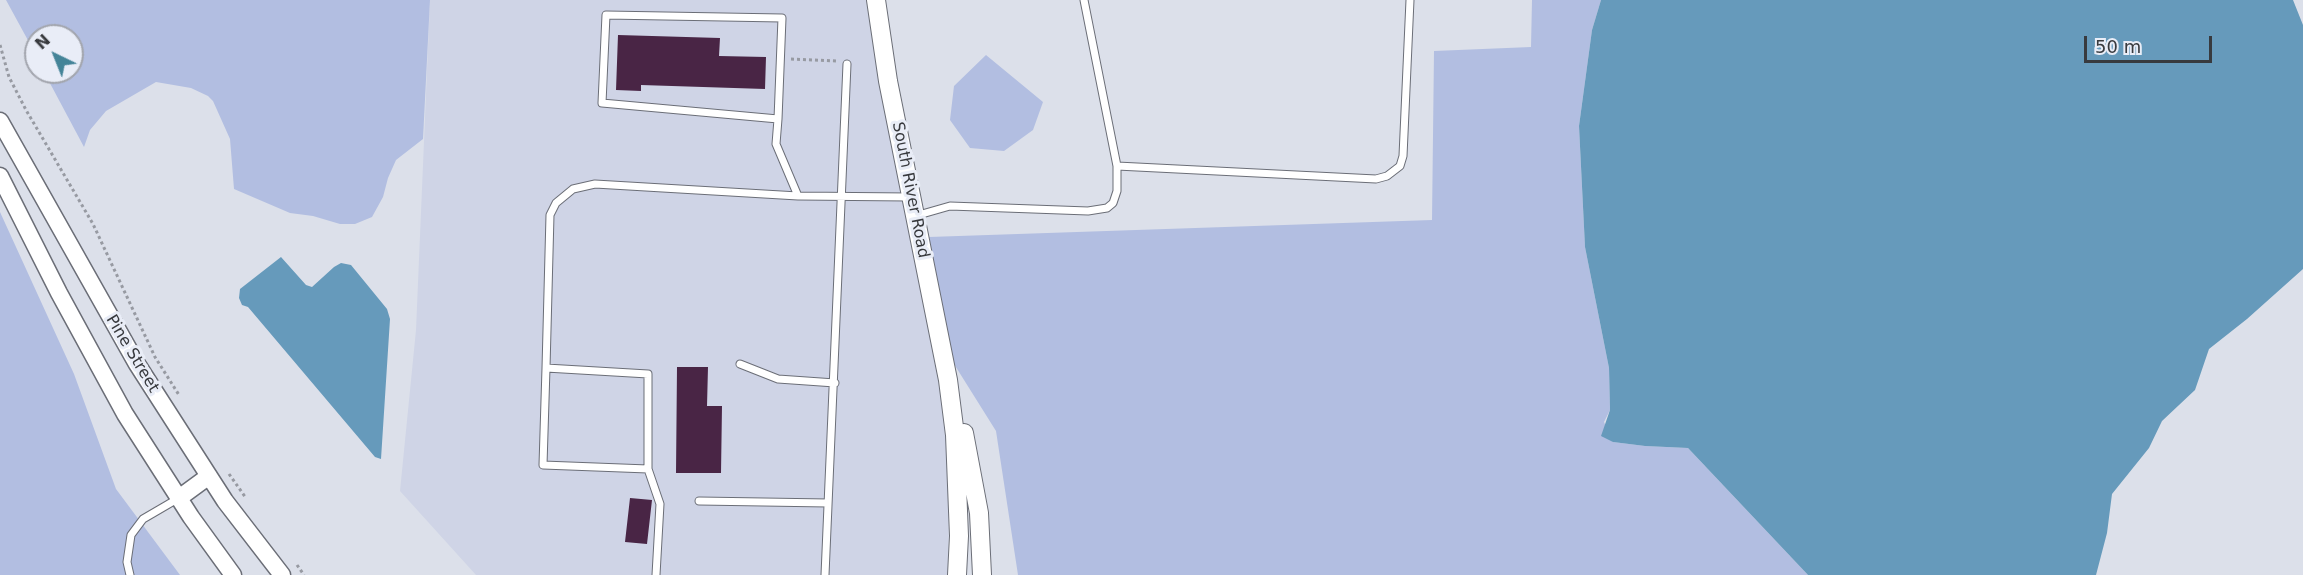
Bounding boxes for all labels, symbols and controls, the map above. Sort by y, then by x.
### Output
north arrow [24,24,84,84]
scale bar [2087,24,2214,62]
text: N [31,30,54,53]
text: 50 m [2095,36,2141,57]
street label: South River Road [887,120,933,260]
street label: Pine Street [101,312,163,396]

